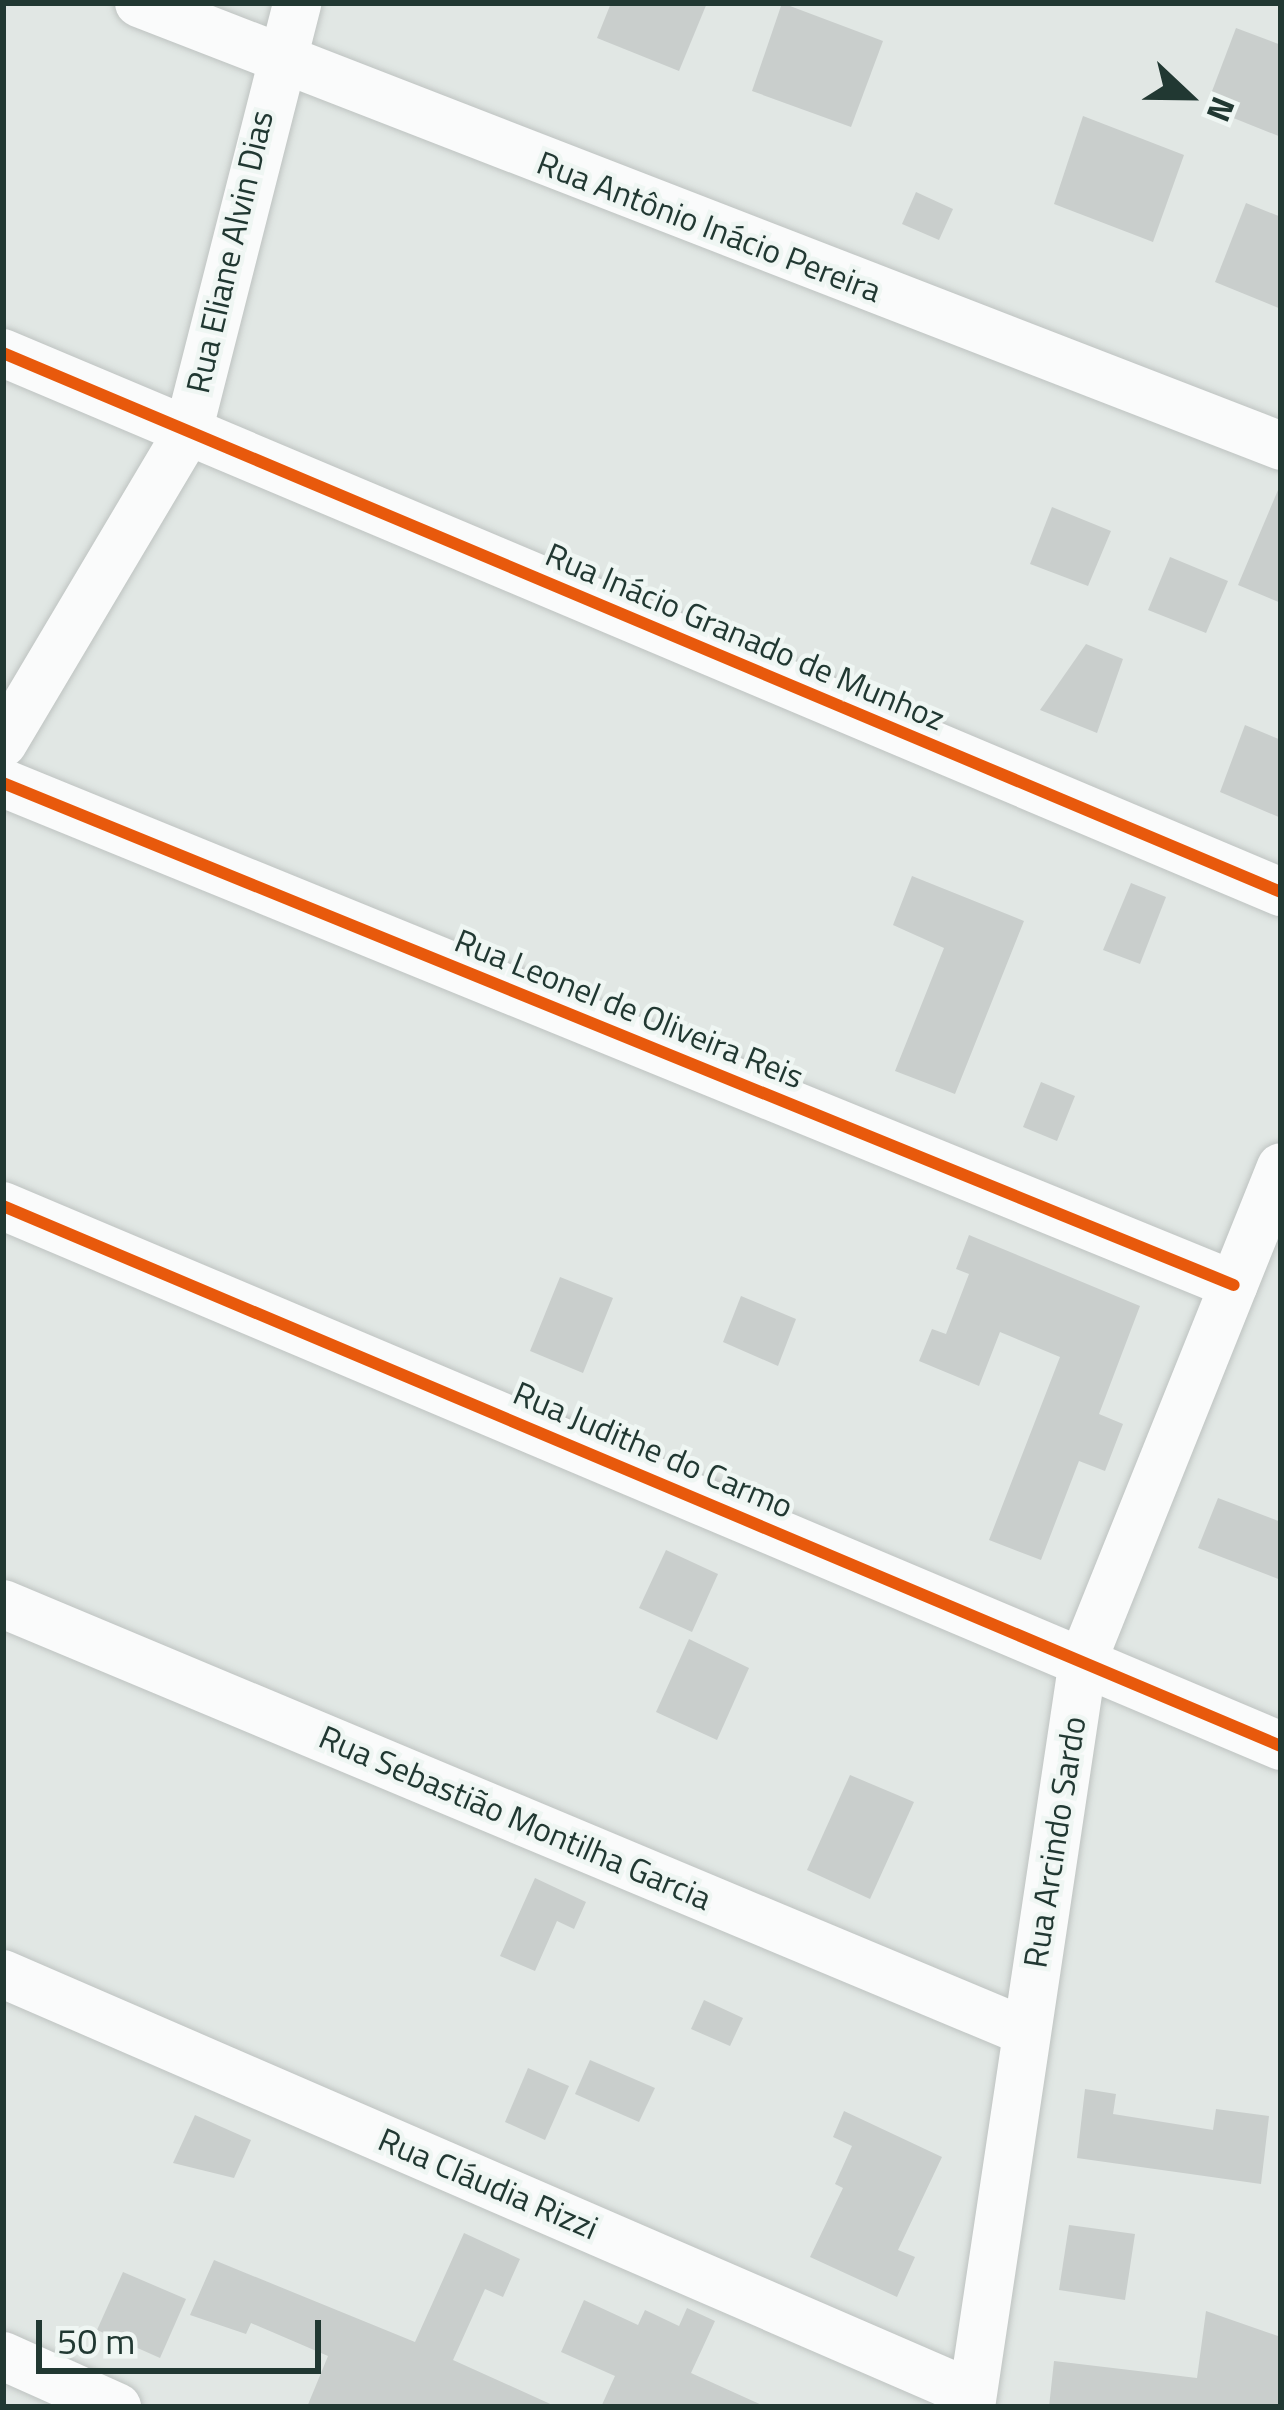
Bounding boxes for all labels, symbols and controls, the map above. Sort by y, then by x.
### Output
north arrow [1128,36,1248,156]
text: N [1194,90,1249,129]
street label: Rua Eliane Alvin Dias [178,107,282,397]
street label: Rua Antônio Inácio Pereira [531,143,887,311]
street label: Rua Inácio Granado de Munhoz [540,535,950,739]
street label: Rua Leonel de Oliveira Reis [449,921,809,1097]
street label: Rua Judithe do Carmo [507,1373,799,1527]
street label: Rua Arcindo Sardo [1016,1713,1094,1971]
street label: Rua Sebastião Montilha Garcia [313,1717,717,1919]
street label: Rua Cláudia Rizzi [372,2120,604,2248]
scale bar [42,2296,327,2370]
text: 50 m [57,2313,135,2368]

